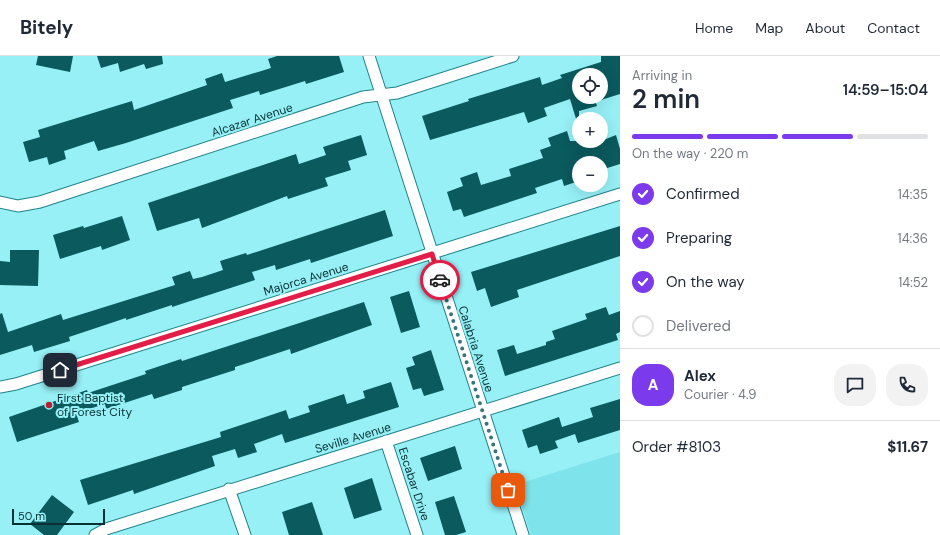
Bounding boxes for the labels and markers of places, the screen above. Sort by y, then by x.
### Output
pin [43,353,77,387]
place label: First Baptist of Forest City [57,390,133,420]
marker: First Baptist of Forest City [44,400,54,410]
pin [491,473,525,507]

